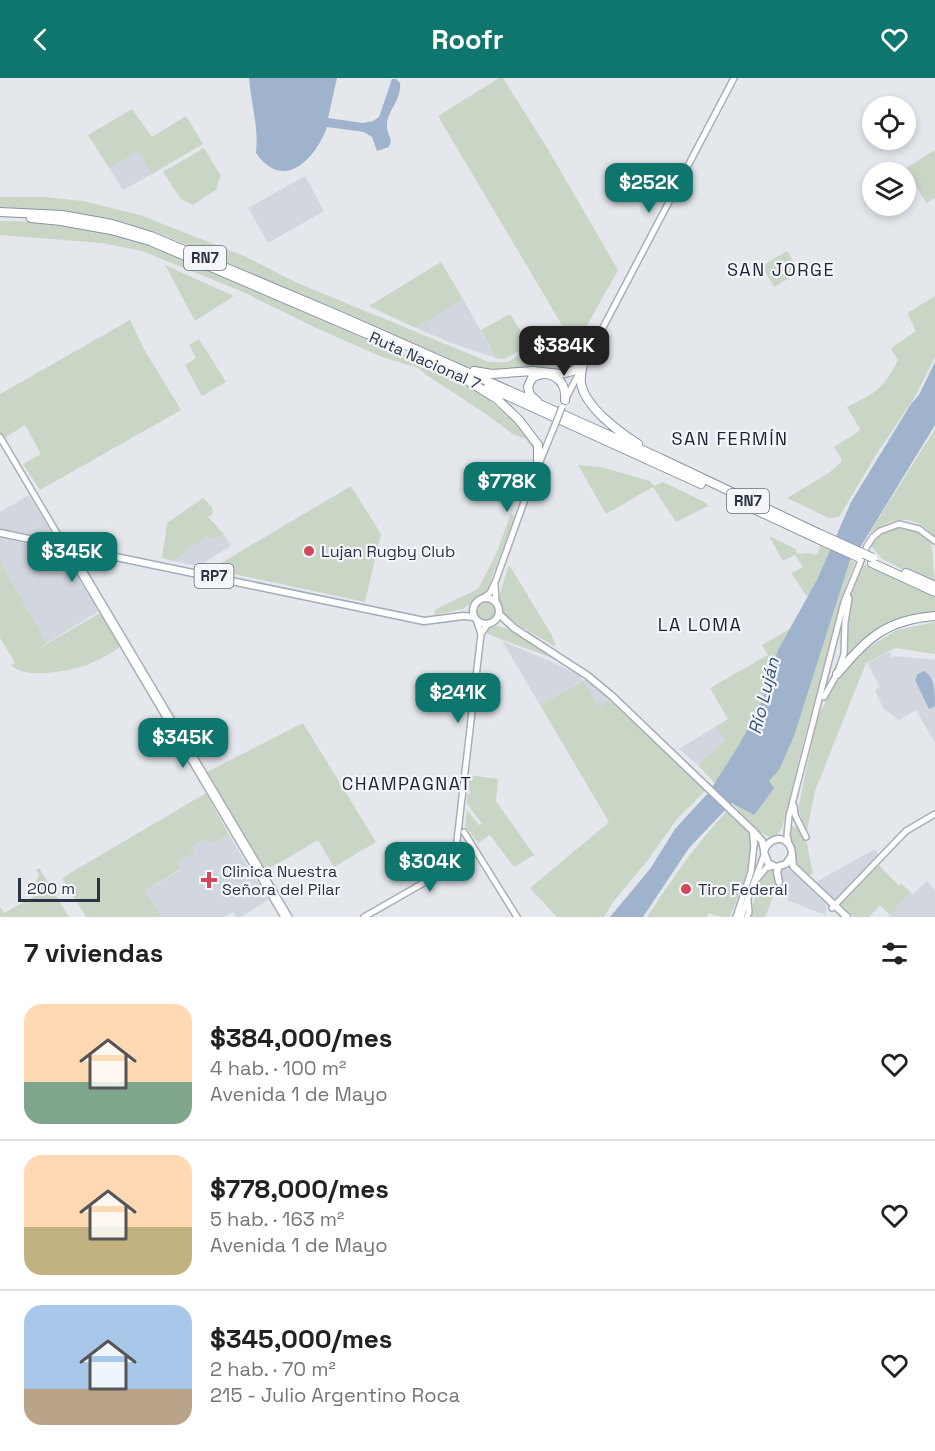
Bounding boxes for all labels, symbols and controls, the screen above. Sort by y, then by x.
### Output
text: Roofr [431,22,504,57]
icon: back [24,23,57,56]
icon: heart [878,23,911,56]
map controls [862,96,916,216]
button: locate [862,96,916,150]
button: layers [862,162,916,216]
pin: $252K [607,163,691,214]
text: $252K [619,169,679,195]
road number: RN7 [184,246,226,270]
district label: SAN JORGE [727,258,835,281]
pin: $384K [522,326,606,377]
street label: Ruta Nacional 7 [366,327,484,394]
text: $384K [533,332,595,358]
district label: SAN FERMÍN [671,427,789,450]
pin: $778K [465,462,549,513]
text: $778K [478,468,536,494]
road number: RN7 [727,489,769,513]
pin: $345K [30,532,114,583]
text: $345K [41,538,103,564]
place label: Lujan Rugby Club [321,541,455,562]
marker: Lujan Rugby Club [302,544,316,558]
road number: RP7 [194,564,234,588]
district label: LA LOMA [658,613,742,636]
water label: Río Luján [743,654,784,737]
pin: $241K [416,673,500,724]
text: $241K [429,679,487,705]
pin: $345K [141,718,225,769]
text: $345K [152,724,214,750]
district label: CHAMPAGNAT [342,772,472,795]
pin: $304K [388,842,472,893]
text: $304K [399,848,461,874]
place label: Clinica Nuestra Señora del Pilar [222,861,341,900]
marker: Clinica Nuestra Señora del Pilar [200,871,218,889]
scale bar [18,875,100,902]
text: 200 m [27,878,75,899]
place label: Tiro Federal [698,879,788,900]
marker: Tiro Federal [679,882,693,896]
text: 7 viviendas [24,936,164,970]
icon: filters [878,937,911,970]
text: $384,000/mes [210,1021,393,1055]
icon: home [72,1028,144,1100]
icon: heart [878,1048,911,1081]
text: 4 hab. · 100 m² [210,1055,346,1081]
text: Avenida 1 de Mayo [210,1081,388,1107]
text: $778,000/mes [210,1172,389,1206]
icon: home [72,1179,144,1251]
icon: heart [878,1199,911,1232]
text: 5 hab. · 163 m² [210,1206,344,1232]
text: Avenida 1 de Mayo [210,1232,388,1258]
text: $345,000/mes [210,1322,393,1356]
icon: home [72,1329,144,1401]
icon: heart [878,1349,911,1382]
text: 2 hab. · 70 m² [210,1356,336,1382]
text: 215 - Julio Argentino Roca [210,1382,460,1408]

